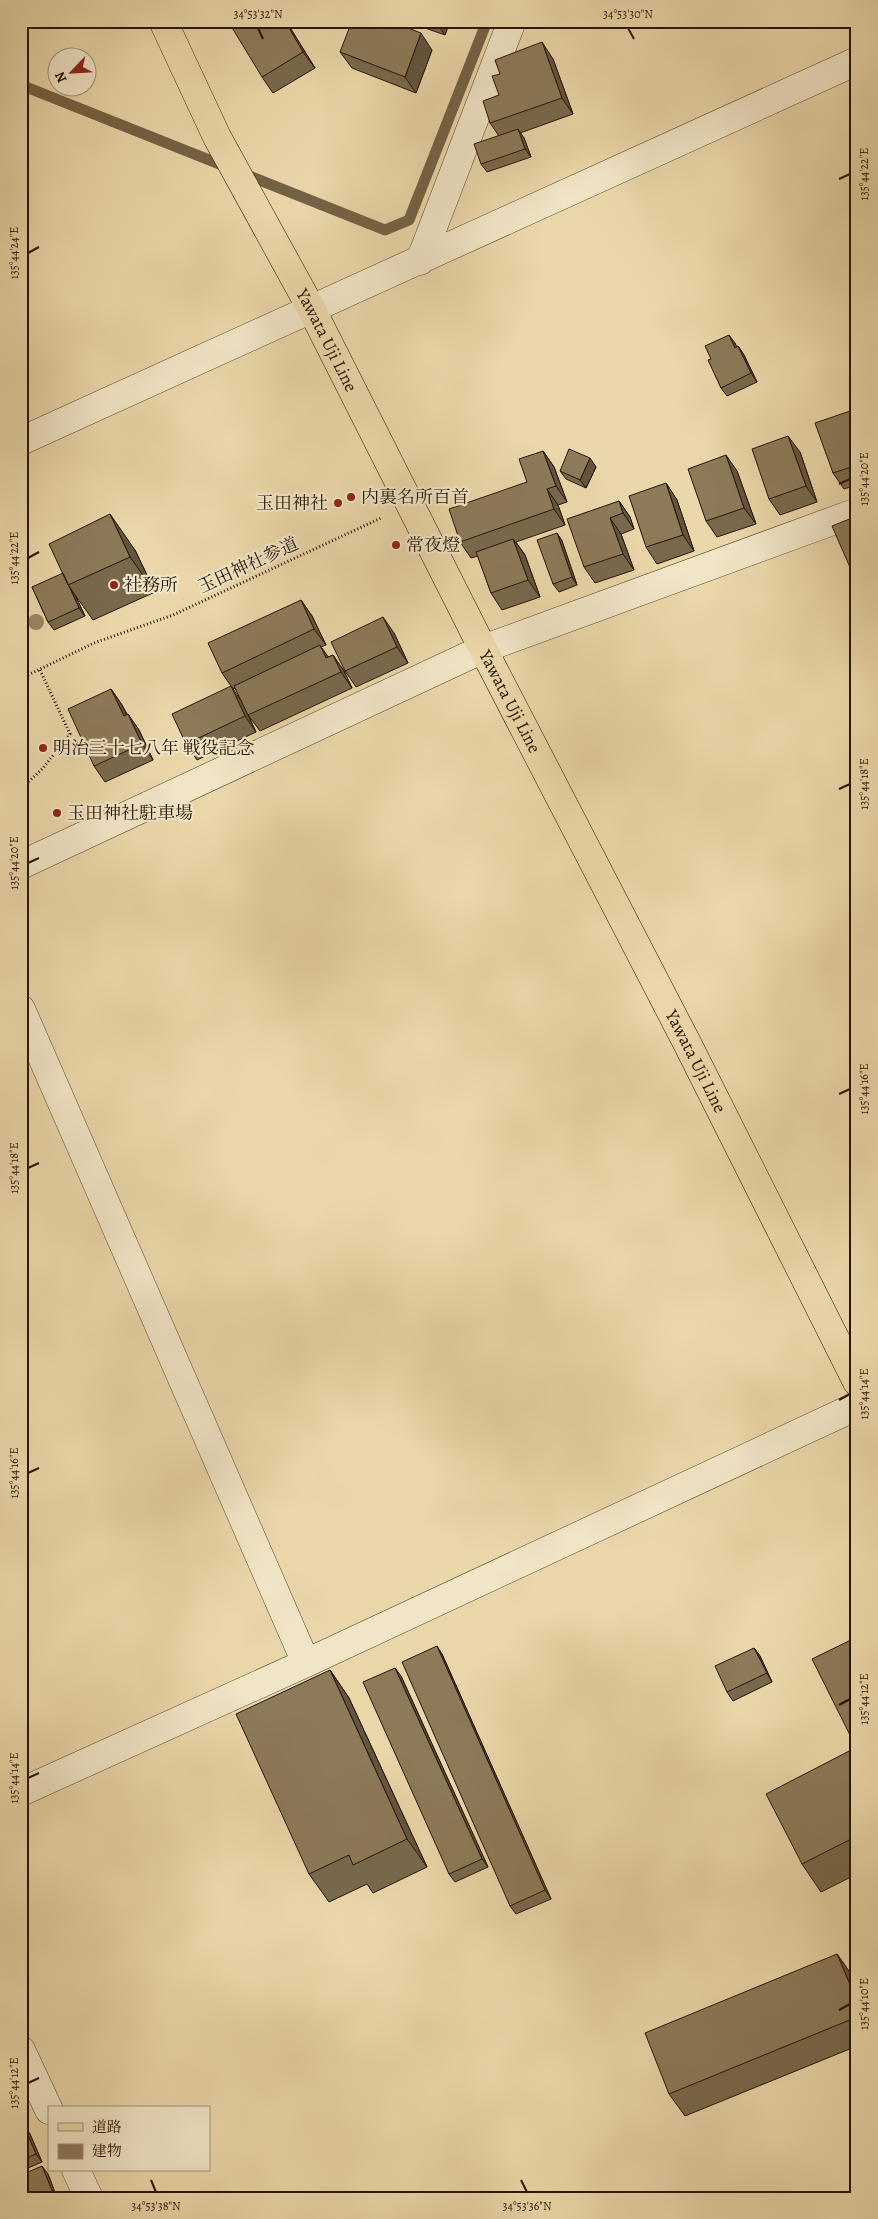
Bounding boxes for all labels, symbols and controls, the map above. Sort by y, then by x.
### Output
text: 34°53'32"N [233,6,283,22]
text: 34°53'30"N [603,6,653,22]
north arrow [48,48,98,98]
text: N [50,69,71,86]
text: 135°44'22"E [856,148,872,200]
text: 135°44'24"E [6,227,22,279]
street label: Yawata Uji Line [290,283,363,396]
text: 135°44'20"E [856,452,872,506]
place label: 内裏名所百首 [361,485,469,509]
place label: 玉田神社 [256,491,328,515]
marker: 内裏名所百首 [345,491,357,503]
marker: 玉田神社 [332,497,344,509]
street label: 玉田神社参道 [194,531,302,599]
text: 135°44'22"E [6,532,22,584]
place label: 常夜燈 [406,533,460,557]
marker: 常夜燈 [390,539,402,551]
place label: 社務所 [124,573,178,597]
marker: 社務所 [108,579,120,591]
street label: Yawata Uji Line [473,645,547,757]
place label: 明治三十七八年 戦役記念 [53,736,255,760]
marker: 明治三十七八年 戦役記念 [37,742,49,754]
text: 135°44'18"E [856,758,872,810]
place label: 玉田神社駐車場 [67,801,193,825]
marker: 玉田神社駐車場 [51,807,63,819]
text: 135°44'20"E [6,836,22,890]
street label: Yawata Uji Line [659,1004,732,1117]
text: 135°44'16"E [856,1063,872,1115]
text: 135°44'18"E [6,1142,22,1194]
text: 135°44'14"E [856,1368,872,1420]
text: 135°44'16"E [6,1447,22,1499]
text: 135°44'12"E [856,1673,872,1725]
text: 135°44'14"E [6,1752,22,1804]
text: 135°44'10"E [856,1978,872,2030]
text: 135°44'12"E [6,2057,22,2109]
legend [48,2106,210,2172]
text: 道路 [92,2117,122,2137]
text: 建物 [92,2141,122,2161]
text: 34°53'38"N [131,2198,181,2214]
text: 34°53'36"N [502,2198,552,2214]

